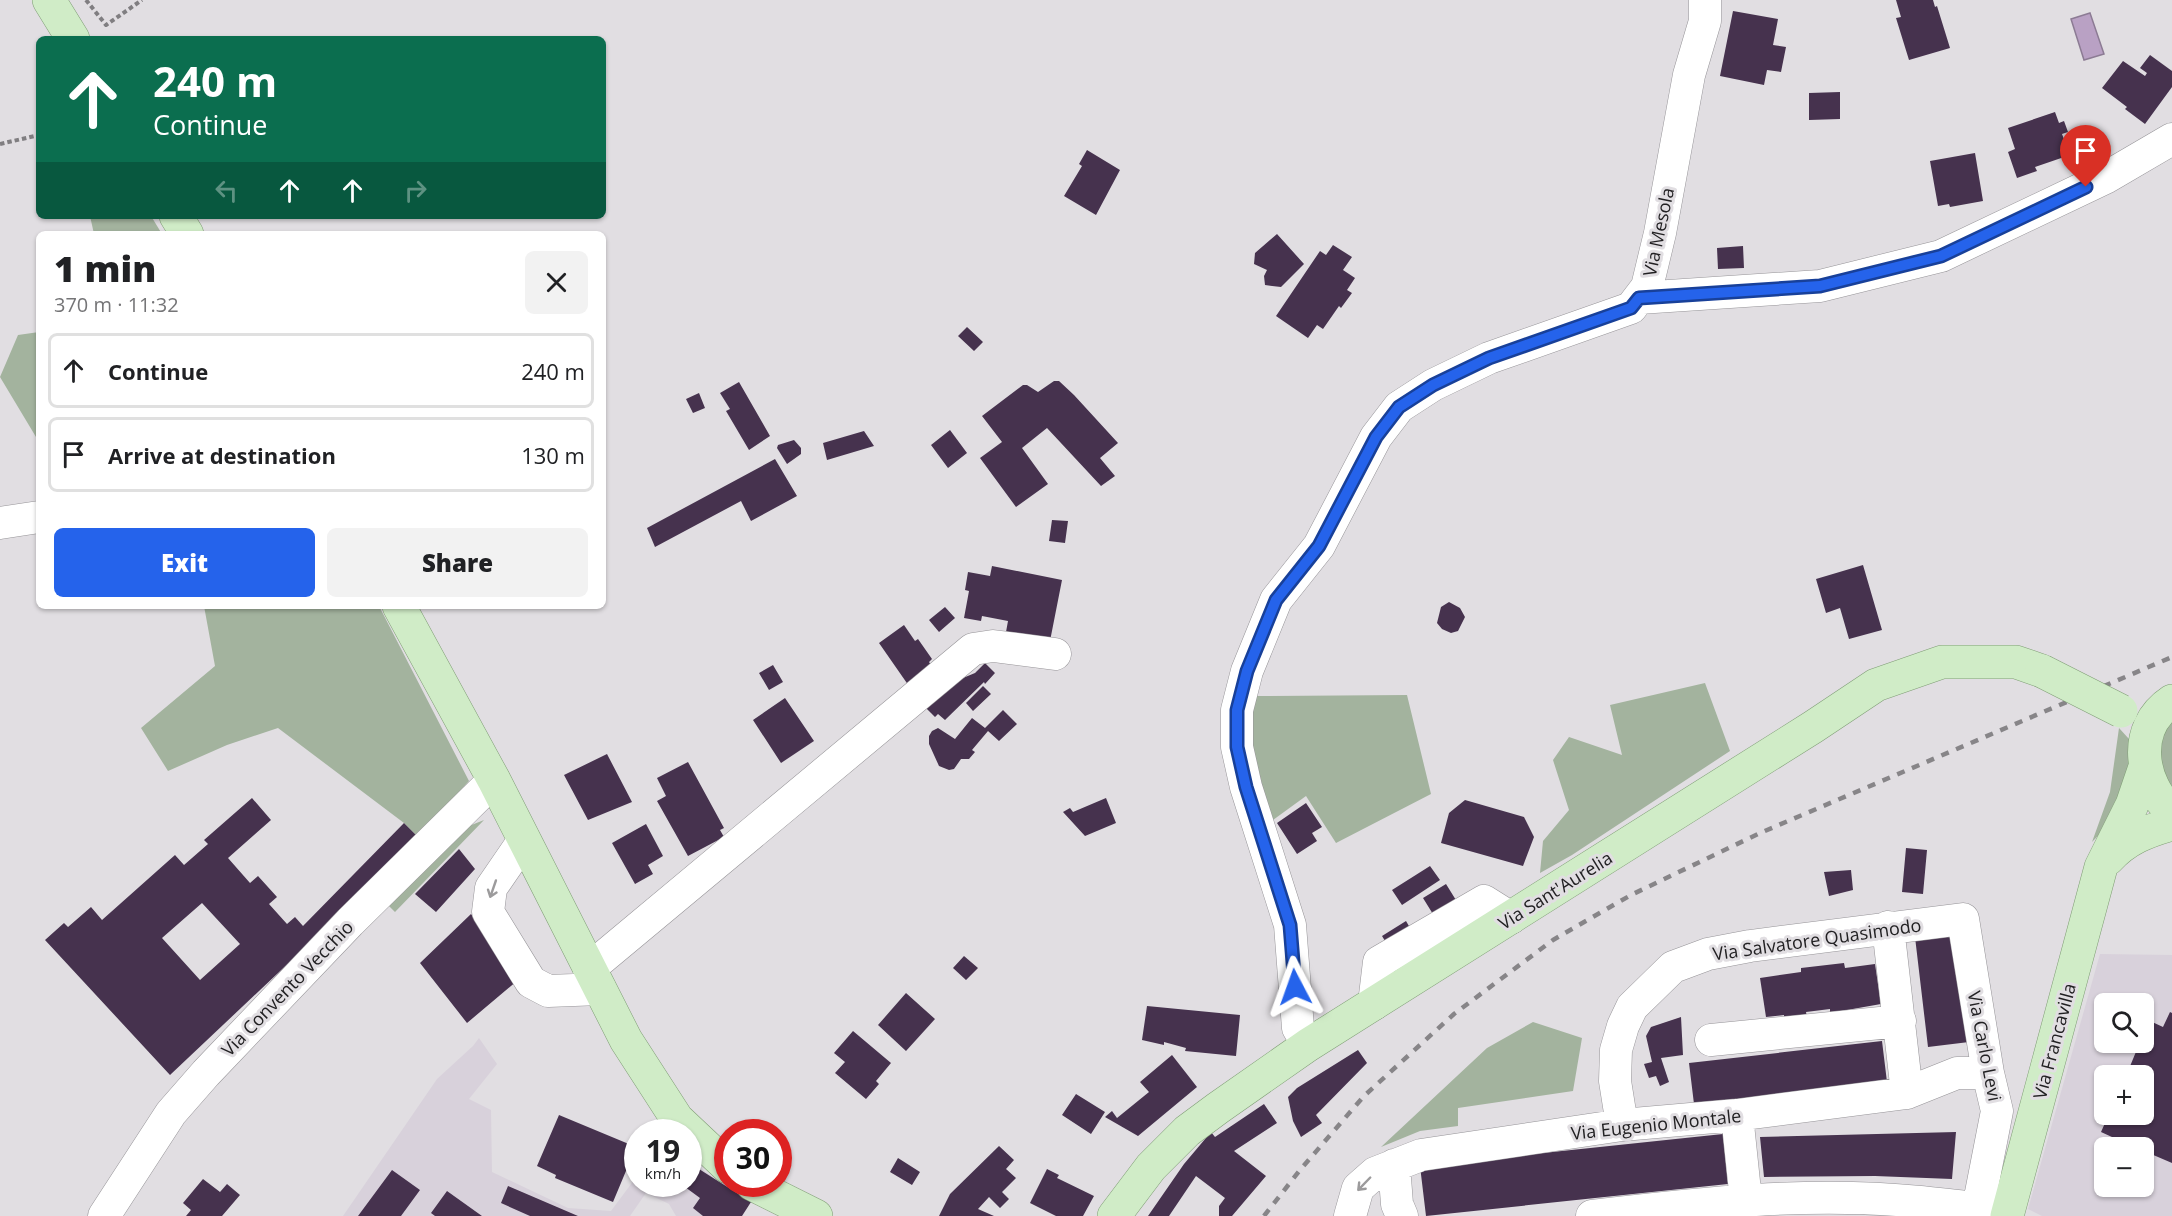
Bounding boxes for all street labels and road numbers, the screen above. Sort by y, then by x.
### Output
street label: Via Mesola [1637,185,1679,279]
street label: Via Sant'Aurelia [1493,845,1617,935]
street label: Via Salvatore Quasimodo [1711,912,1923,966]
street label: Via Convento Vecchio [216,915,358,1061]
street label: Via Francavilla [2027,980,2081,1102]
street label: Via Carlo Levi [1963,989,2007,1103]
street label: Via Eugenio Montale [1570,1103,1742,1145]

